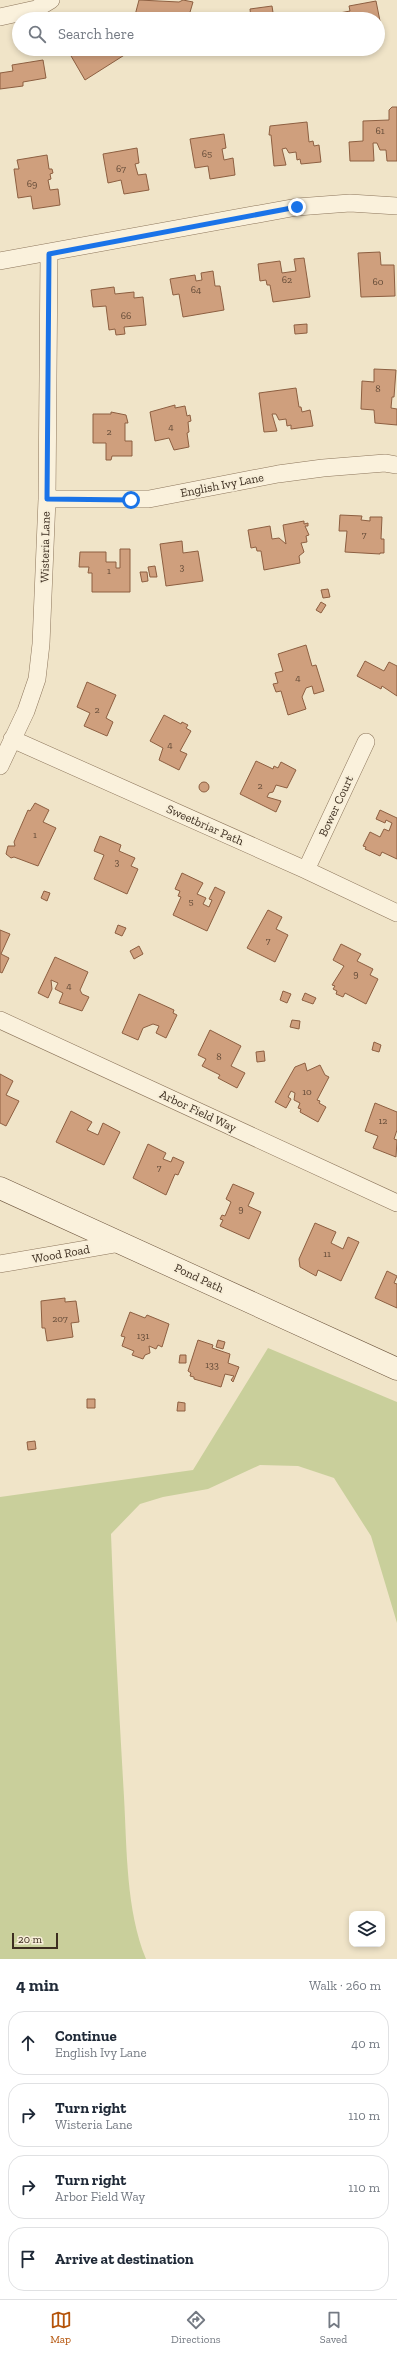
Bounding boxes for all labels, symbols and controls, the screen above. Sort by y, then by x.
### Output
search box [12,12,385,56]
icon: search [26,23,48,45]
text: Search here [58,25,134,43]
house number: 61 [375,125,385,137]
house number: 65 [202,148,212,160]
house number: 67 [116,163,126,175]
house number: 69 [27,178,37,190]
route end [288,198,306,216]
house number: 62 [282,274,292,286]
house number: 60 [372,276,384,288]
house number: 64 [191,284,202,296]
house number: 66 [121,310,131,322]
house number: 8 [375,383,381,395]
house number: 4 [168,421,174,433]
house number: 2 [106,426,112,438]
street label: English Ivy Lane [179,470,265,500]
route start [122,491,140,509]
street label: Wisteria Lane [37,511,53,583]
house number: 7 [362,529,367,541]
house number: 3 [180,561,185,573]
house number: 1 [107,565,111,577]
house number: 4 [295,672,301,684]
house number: 2 [94,704,100,716]
house number: 4 [167,739,173,751]
street label: Bower Court [316,773,356,839]
house number: 2 [257,780,263,792]
street label: Sweetbriar Path [164,802,246,848]
house number: 1 [33,829,37,841]
house number: 3 [115,856,120,868]
house number: 5 [188,896,194,908]
house number: 7 [266,935,271,947]
house number: 9 [353,968,359,980]
house number: 4 [66,980,72,992]
house number: 8 [216,1051,222,1063]
house number: 10 [302,1086,312,1098]
street label: Arbor Field Way [157,1087,239,1135]
house number: 12 [379,1115,388,1127]
house number: 7 [157,1162,162,1174]
house number: 9 [238,1203,244,1215]
street label: Wood Road [31,1242,91,1266]
house number: 11 [323,1248,331,1260]
street label: Pond Path [172,1261,226,1296]
house number: 207 [52,1313,68,1325]
house number: 131 [137,1330,149,1342]
house number: 133 [205,1359,219,1371]
map controls [349,1911,385,1947]
button: layers [349,1911,385,1947]
scale bar [12,1931,58,1950]
text: 20 m [18,1933,42,1946]
text: 4 min [16,1975,59,1995]
text: Walk · 260 m [309,1978,381,1993]
text: Continue [55,2027,117,2045]
icon: ahead [17,2032,39,2054]
text: 40 m [351,2036,380,2051]
text: English Ivy Lane [55,2045,147,2060]
text: Turn right [55,2099,126,2117]
icon: right [17,2104,39,2126]
text: 110 m [348,2108,380,2123]
text: Wisteria Lane [55,2117,132,2132]
text: Turn right [55,2171,126,2189]
icon: right [17,2176,39,2198]
text: 110 m [348,2180,380,2195]
text: Arbor Field Way [55,2189,145,2204]
icon: arrive [17,2248,39,2270]
text: Arrive at destination [55,2250,194,2268]
tab: Map [50,2309,72,2346]
tab: Directions [171,2309,221,2346]
tab: Saved [320,2309,347,2346]

